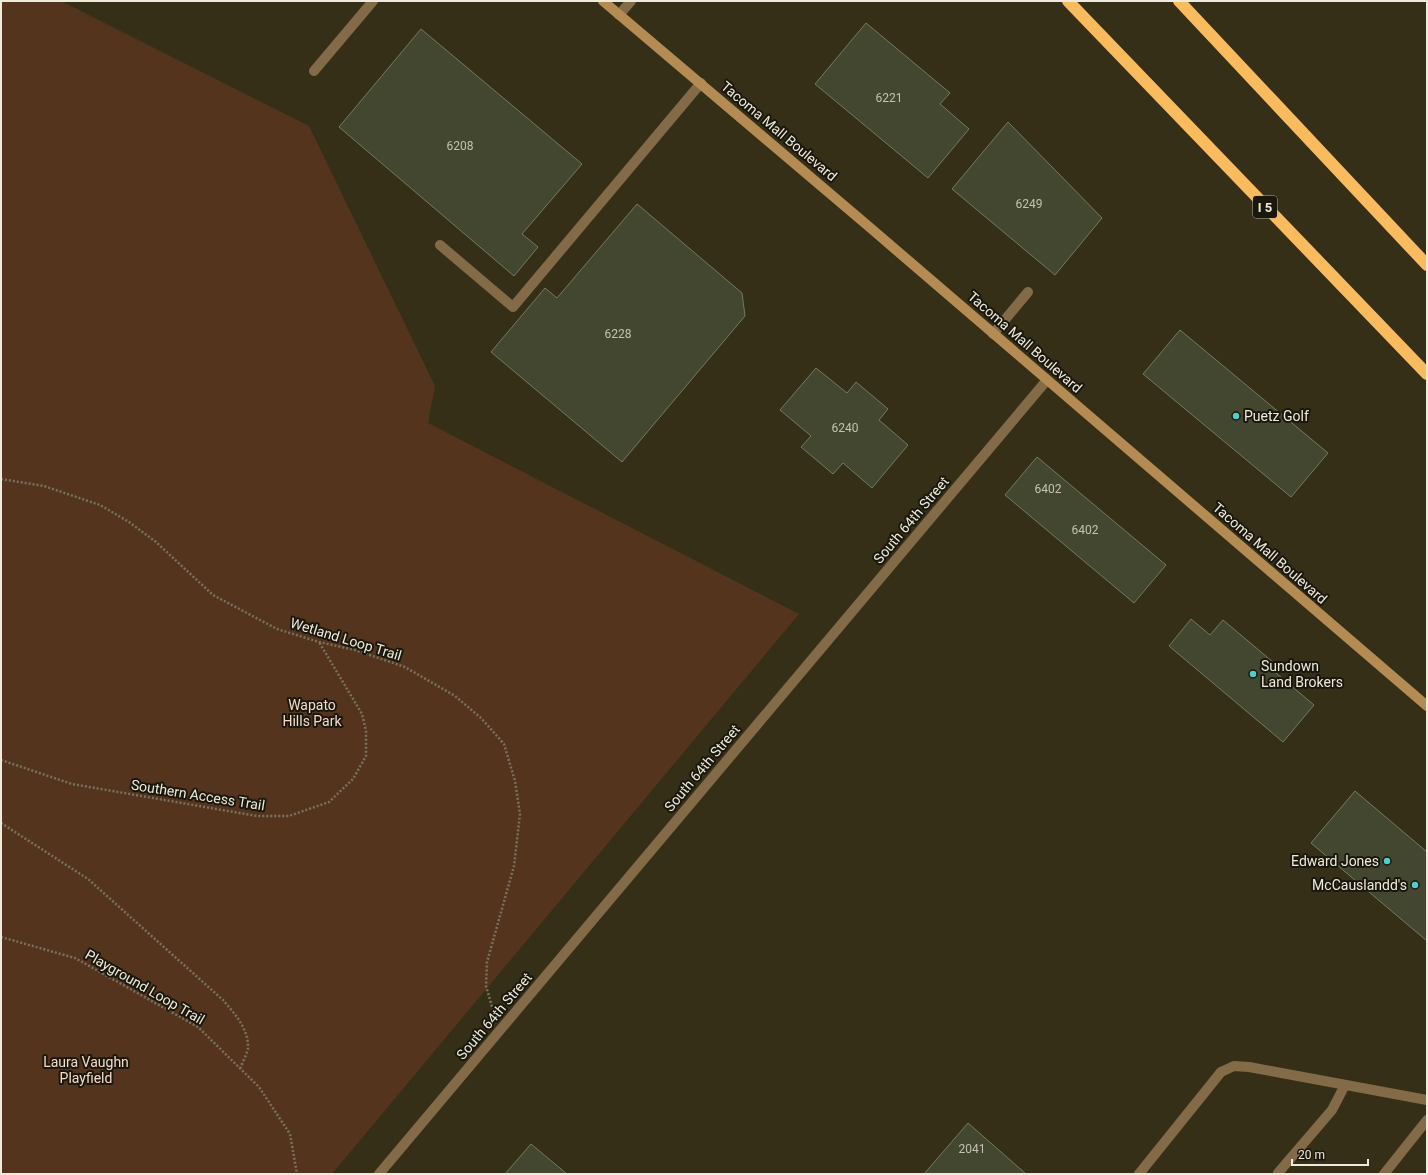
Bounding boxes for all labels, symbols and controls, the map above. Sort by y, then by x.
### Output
street label: Tacoma Mall Boulevard [718,78,840,184]
house number: 6221 [876,91,902,105]
house number: 6208 [447,139,474,153]
road number: I 5 [1253,196,1277,218]
house number: 6249 [1016,197,1042,211]
street label: Tacoma Mall Boulevard [965,288,1085,396]
house number: 6228 [605,327,632,341]
place label: Puetz Golf [1244,408,1309,424]
marker: Puetz Golf [1231,411,1241,421]
house number: 6240 [832,421,859,435]
street label: South 64th Street [870,473,952,567]
house number: 6402 [1035,482,1062,496]
street label: Tacoma Mall Boulevard [1210,499,1330,607]
house number: 6402 [1072,523,1099,537]
street label: Wetland Loop Trail [288,614,404,664]
place label: Sundown Land Brokers [1261,658,1343,690]
marker: Sundown Land Brokers [1248,669,1258,679]
park label: Wapato Hills Park [282,697,342,729]
street label: South 64th Street [661,721,743,815]
street label: Southern Access Trail [130,777,266,813]
place label: Edward Jones [1291,853,1379,869]
marker: Edward Jones [1382,856,1392,866]
place label: McCauslandd's [1312,877,1407,893]
marker: McCauslandd's [1410,880,1420,890]
street label: Playground Loop Trail [83,946,207,1028]
street label: South 64th Street [453,969,535,1063]
park label: Laura Vaughn Playfield [43,1054,129,1086]
scale bar [1292,1141,1368,1167]
house number: 2041 [959,1142,985,1156]
text: 20 m [1298,1148,1325,1162]

